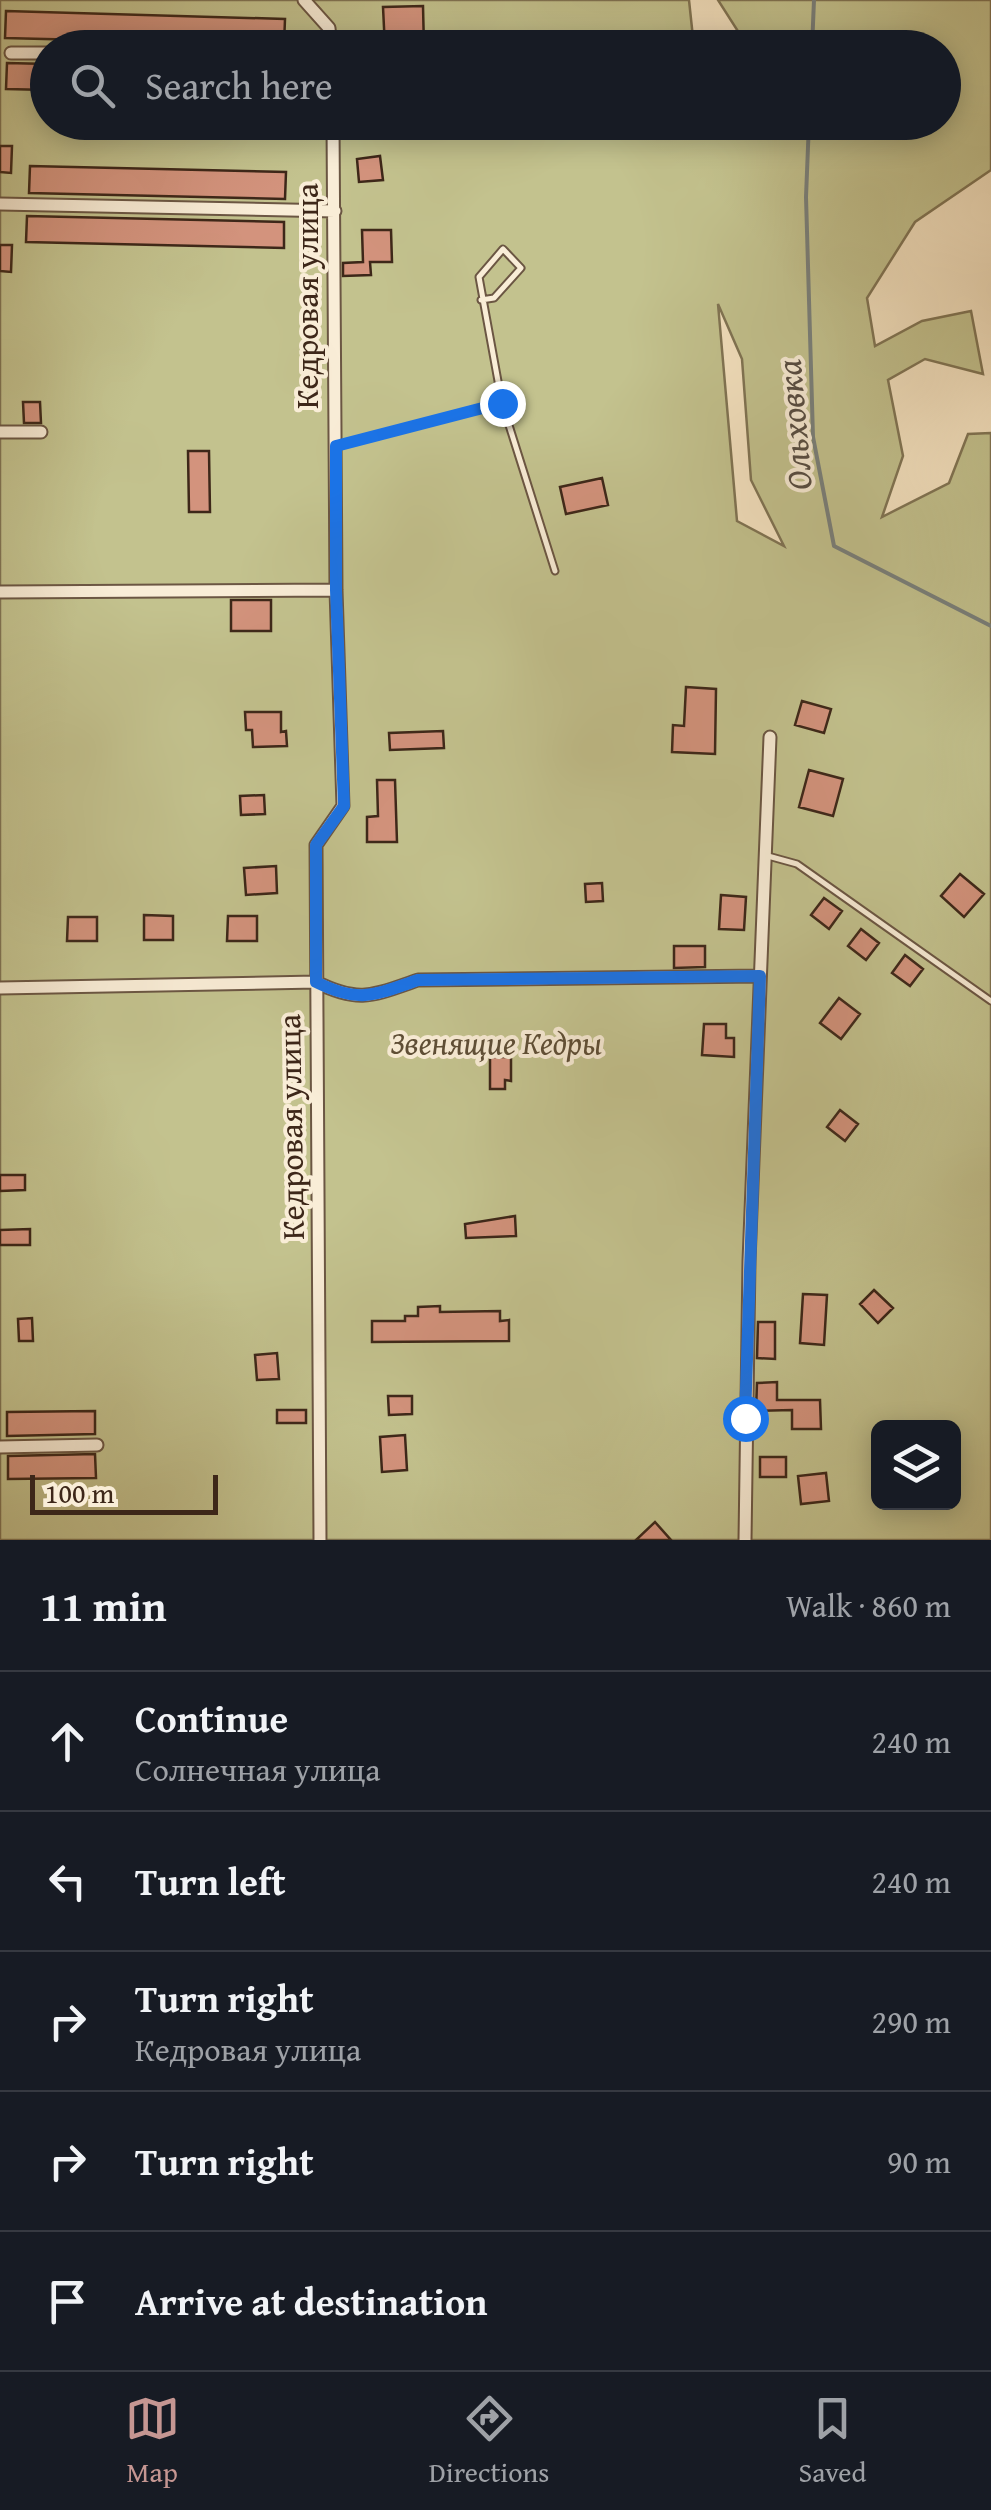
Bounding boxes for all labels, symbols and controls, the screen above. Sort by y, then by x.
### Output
search box [30,30,961,140]
text: Search here [145,57,333,113]
icon: search [65,58,120,113]
street label: Кедровая улица [283,182,330,409]
water label: Ольховка [762,358,825,493]
route end [480,381,526,427]
street label: Кедровая улица [265,1013,316,1240]
park label: Звенящие Кедры [390,1019,602,1066]
route start [723,1396,769,1442]
map controls [871,1420,961,1510]
button: layers [871,1420,961,1510]
scale bar [30,1470,218,1514]
text: 100 m [45,1472,114,1513]
text: 11 min [40,1575,167,1636]
text: Walk · 860 m [786,1582,951,1629]
text: Continue [135,1690,288,1746]
icon: ahead [40,1714,95,1769]
text: 240 m [872,1718,951,1765]
text: Солнечная улица [135,1746,380,1793]
text: Turn left [135,1853,286,1909]
icon: left [40,1854,95,1909]
text: 240 m [872,1858,951,1905]
text: Turn right [135,1970,314,2026]
icon: right [40,1994,95,2049]
text: 290 m [872,1998,951,2045]
text: Кедровая улица [135,2026,361,2073]
text: Turn right [135,2133,314,2189]
icon: right [40,2134,95,2189]
text: 90 m [887,2138,951,2185]
text: Arrive at destination [135,2273,488,2329]
icon: arrive [40,2274,95,2329]
tab: Map [125,2391,180,2492]
tab: Directions [429,2391,549,2492]
tab: Saved [799,2391,866,2492]

